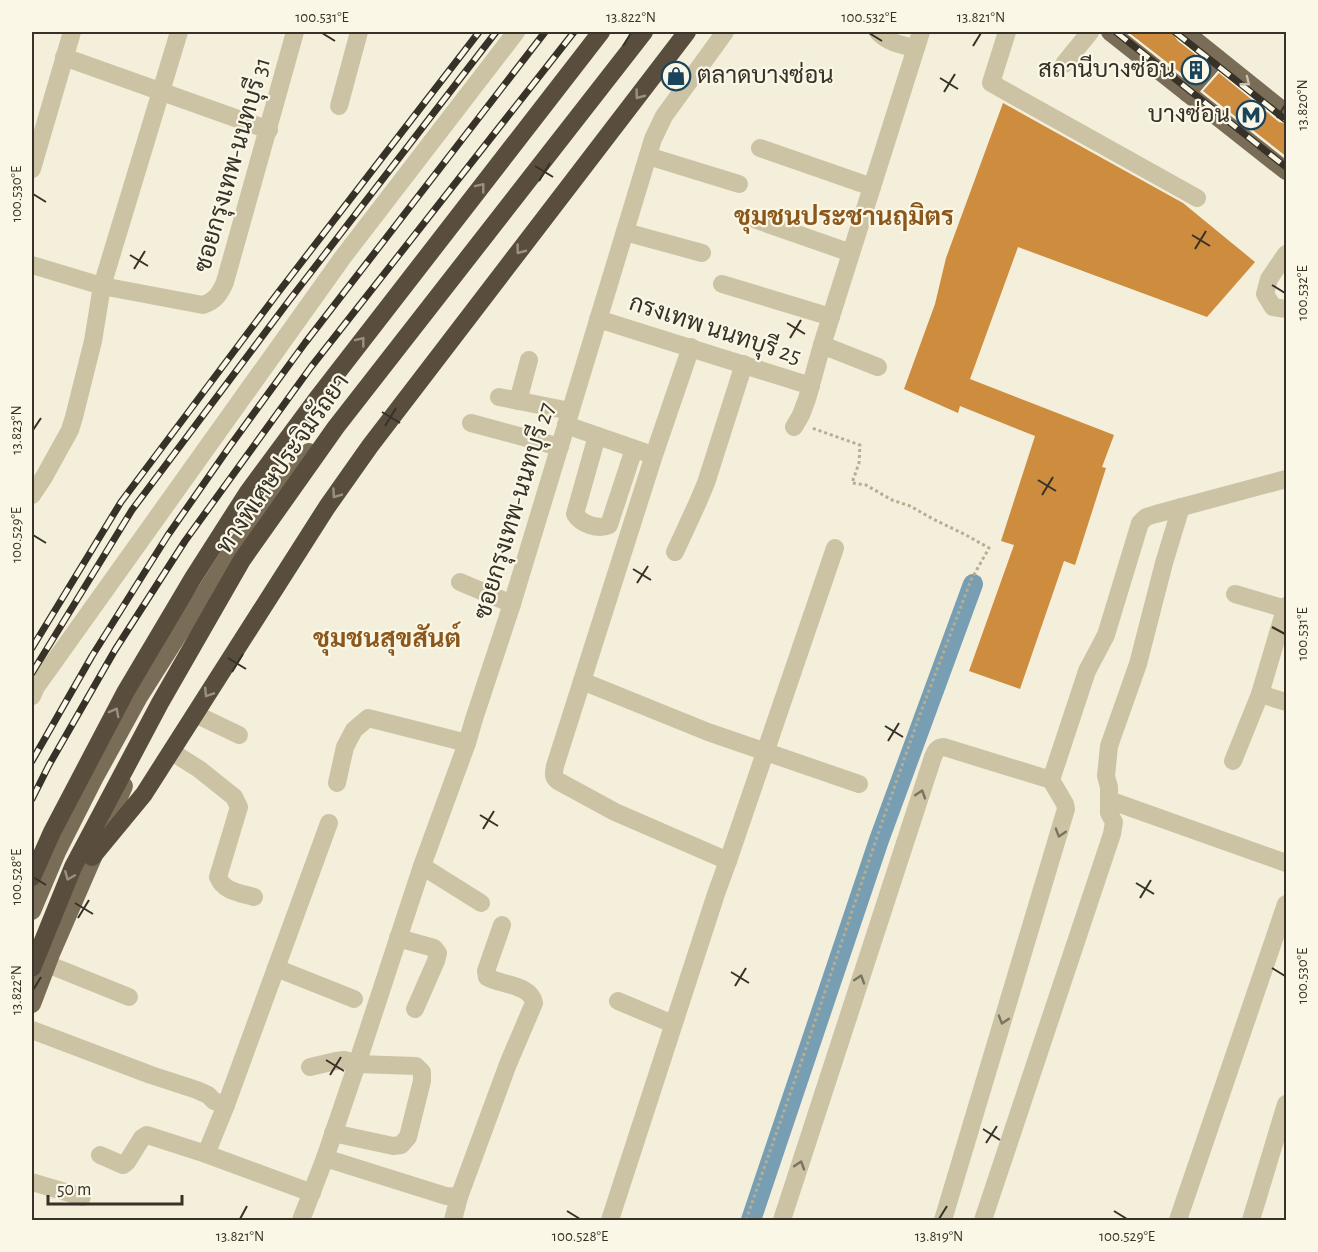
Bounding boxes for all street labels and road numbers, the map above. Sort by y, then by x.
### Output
street label: ซอยกรุงเทพ-นนทบุรี 31 [187,54,278,276]
street label: กรงเทพ นนทบุรี 25 [625,287,805,372]
street label: ทางพิเศษประจิมรัถยา [210,368,354,558]
street label: ซอยกรุงเทพ-นนทบุรี 27 [467,399,562,623]

